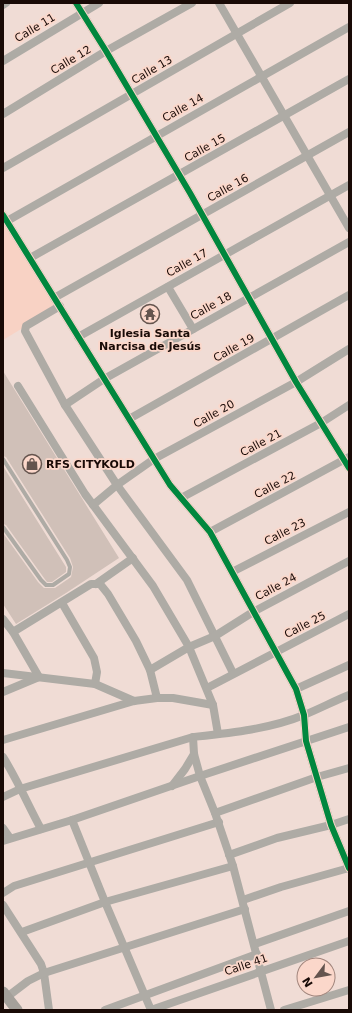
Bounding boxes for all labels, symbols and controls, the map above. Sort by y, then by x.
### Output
street label: Calle 11 [12,11,58,45]
street label: Calle 12 [48,43,94,77]
street label: Calle 13 [129,53,175,87]
street label: Calle 14 [160,91,206,125]
street label: Calle 15 [182,131,228,165]
street label: Calle 16 [205,171,251,205]
street label: Calle 17 [164,246,210,280]
street label: Calle 18 [188,289,234,323]
temple icon: Iglesia Santa Narcisa de Jesús [139,303,161,325]
place label: Iglesia Santa Narcisa de Jesús [99,327,201,353]
street label: Calle 19 [211,331,257,365]
street label: Calle 20 [191,397,237,431]
street label: Calle 21 [238,427,284,459]
shop icon: RFS CITYKOLD [21,453,43,475]
place label: RFS CITYKOLD [46,458,135,471]
street label: Calle 22 [252,469,298,501]
street label: Calle 23 [262,516,308,548]
street label: Calle 24 [253,571,299,603]
street label: Calle 25 [282,609,328,641]
street label: Calle 41 [223,952,269,978]
north arrow [296,957,336,997]
text: N [300,975,316,989]

